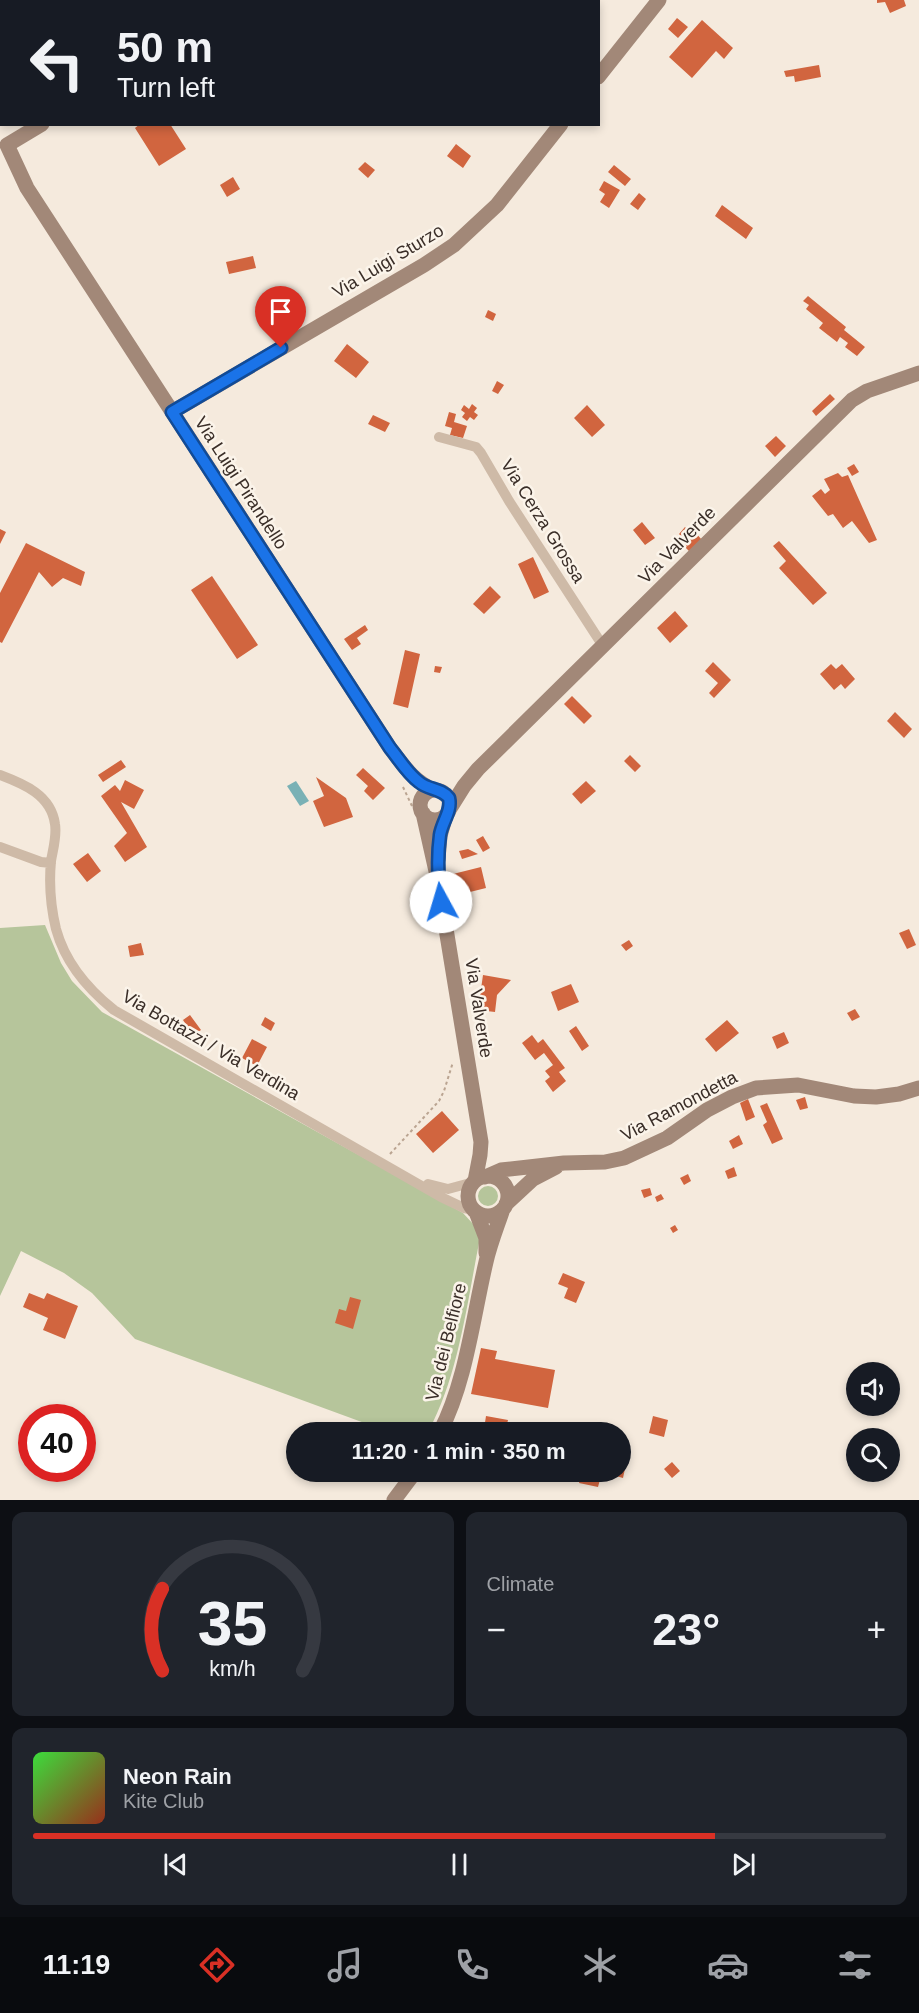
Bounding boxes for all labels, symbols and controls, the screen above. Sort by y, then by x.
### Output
icon: left [18,24,96,102]
text: 50 m [117,24,213,71]
text: Turn left [117,73,215,103]
street label: Via Luigi Sturzo [329,220,447,302]
pin [255,286,306,348]
icon: arrive [264,295,297,328]
street label: Via Luigi Pirandello [191,413,291,553]
street label: Via Cerza Grossa [497,456,590,587]
street label: Via Valverde [634,502,720,588]
position arrow [409,870,473,934]
street label: Via Valverde [461,957,497,1059]
street label: Via Bottazzi / Via Verdina [119,986,304,1105]
street label: Via Ramondetta [617,1066,741,1145]
street label: Via dei Belfiore [422,1281,470,1403]
map controls [846,1362,900,1482]
button: sound [846,1362,900,1416]
speed limit sign: 40 [18,1404,96,1482]
button: search [846,1428,900,1482]
text: 11:20 · 1 min · 350 m [352,1439,566,1464]
text: Climate [487,1573,554,1595]
text: 35 [198,1589,267,1658]
text: 23° [652,1604,720,1655]
text: − [487,1611,506,1648]
text: + [867,1611,886,1648]
text: km/h [210,1657,256,1681]
text: Neon Rain [123,1764,232,1789]
text: Kite Club [123,1790,204,1812]
icon: previous [159,1848,192,1881]
icon: pause [443,1848,476,1881]
icon: next [727,1848,760,1881]
icon: directions [196,1944,238,1986]
icon: music [324,1944,366,1986]
icon: phone [451,1944,493,1986]
icon: climate [579,1944,621,1986]
icon: car [707,1944,749,1986]
icon: filters [834,1944,876,1986]
text: 11:19 [43,1950,110,1980]

